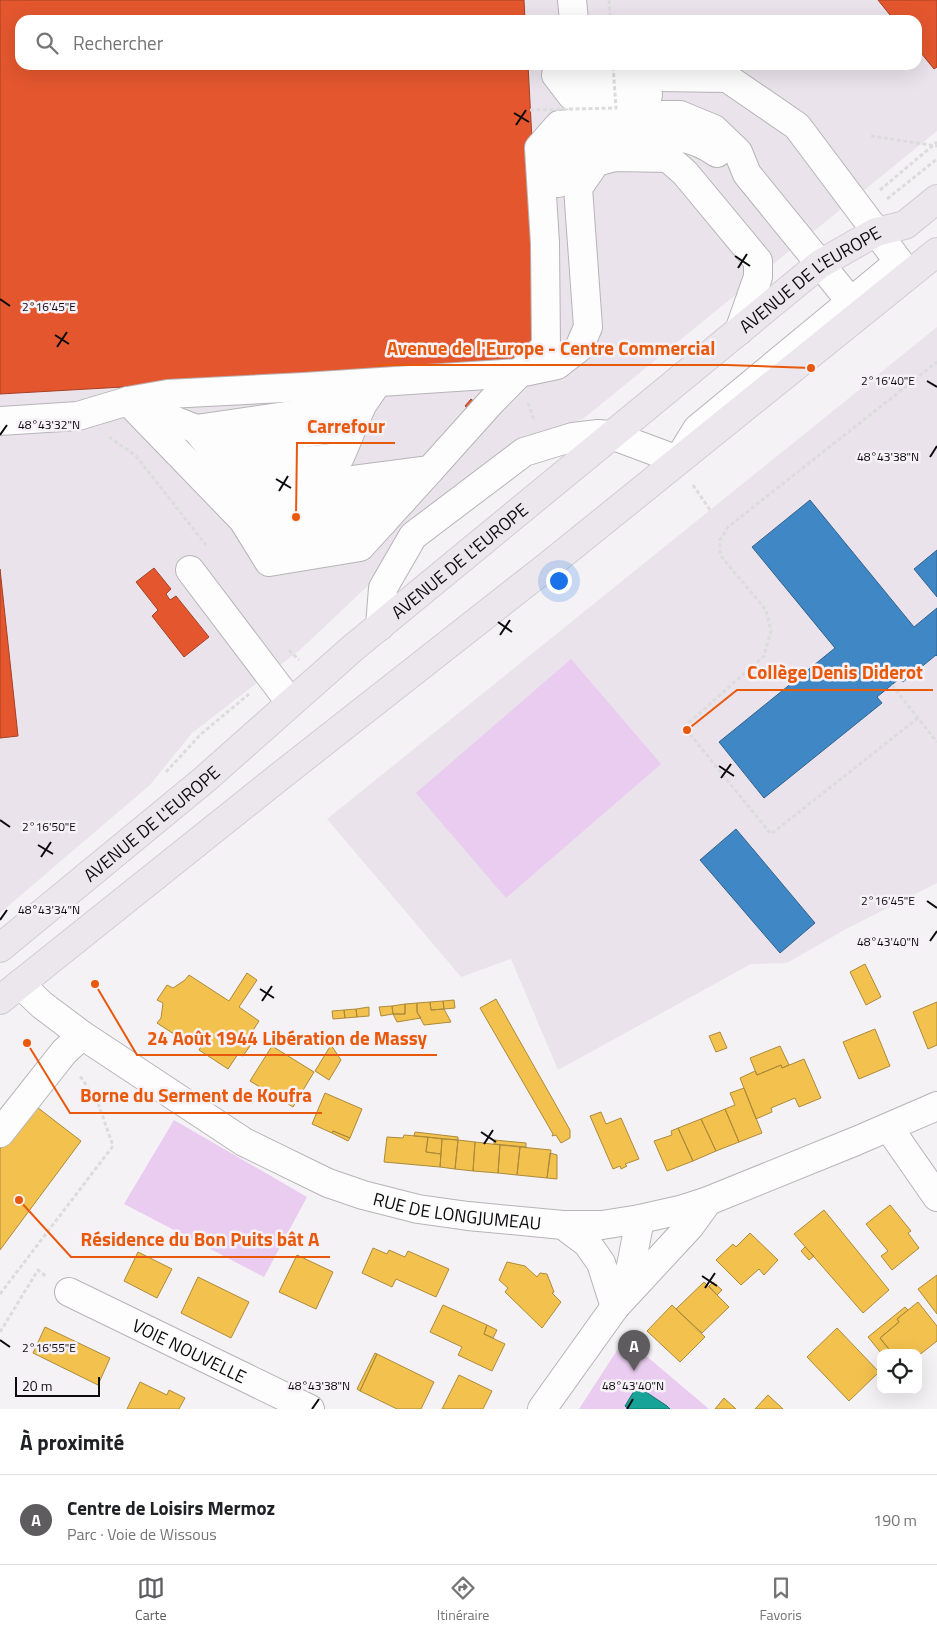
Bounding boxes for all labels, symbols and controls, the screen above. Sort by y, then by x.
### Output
search box [15,15,922,70]
text: Rechercher [73,28,163,57]
icon: search [33,29,61,57]
street label: AVENUE DE L'EUROPE [733,219,886,339]
text: 2°16'45"E [22,297,76,316]
callout: Avenue de l'Europe - Centre Commercial [377,331,726,365]
text: Avenue de l'Europe - Centre Commercial [387,333,715,362]
text: 2°16'40"E [861,371,915,390]
callout: Carrefour [297,409,395,443]
text: Carrefour [307,411,385,440]
text: 48°43'32"N [18,415,80,434]
text: 48°43'38"N [857,447,919,466]
street label: AVENUE DE L'EUROPE [385,496,533,625]
your location [546,568,572,594]
callout: Collège Denis Diderot [737,656,933,690]
text: Collège Denis Diderot [747,657,923,686]
street label: AVENUE DE L'EUROPE [77,759,225,888]
text: 2°16'50"E [22,817,76,836]
text: 2°16'45"E [861,891,915,910]
text: 48°43'34"N [18,900,80,919]
text: 48°43'40"N [857,932,919,951]
callout: 24 Août 1944 Libération de Massy [137,1021,437,1055]
text: 24 Août 1944 Libération de Massy [147,1023,428,1052]
callout: Borne du Serment de Koufra [70,1079,322,1113]
text: Borne du Serment de Koufra [80,1080,312,1109]
street label: RUE DE LONGJUMEAU [371,1185,542,1236]
callout: Résidence du Bon Puits bât A [71,1223,330,1257]
text: Résidence du Bon Puits bât A [81,1224,320,1253]
street label: VOIE NOUVELLE [128,1311,251,1390]
pin: A [618,1330,650,1371]
text: 2°16'55"E [22,1338,76,1357]
map controls [877,1349,922,1394]
button: locate [877,1349,922,1394]
scale bar [15,1374,100,1397]
text: 20 m [22,1375,52,1396]
text: 48°43'38"N [288,1376,350,1395]
text: 48°43'40"N [602,1376,664,1395]
text: À proximité [20,1426,124,1458]
text: Centre de Loisirs Mermoz [67,1493,275,1522]
text: A [31,1508,41,1532]
text: 190 m [873,1508,917,1532]
text: Parc · Voie de Wissous [67,1522,217,1546]
tab: Carte [135,1574,167,1625]
tab: Itinéraire [437,1574,489,1625]
tab: Favoris [760,1574,802,1625]

